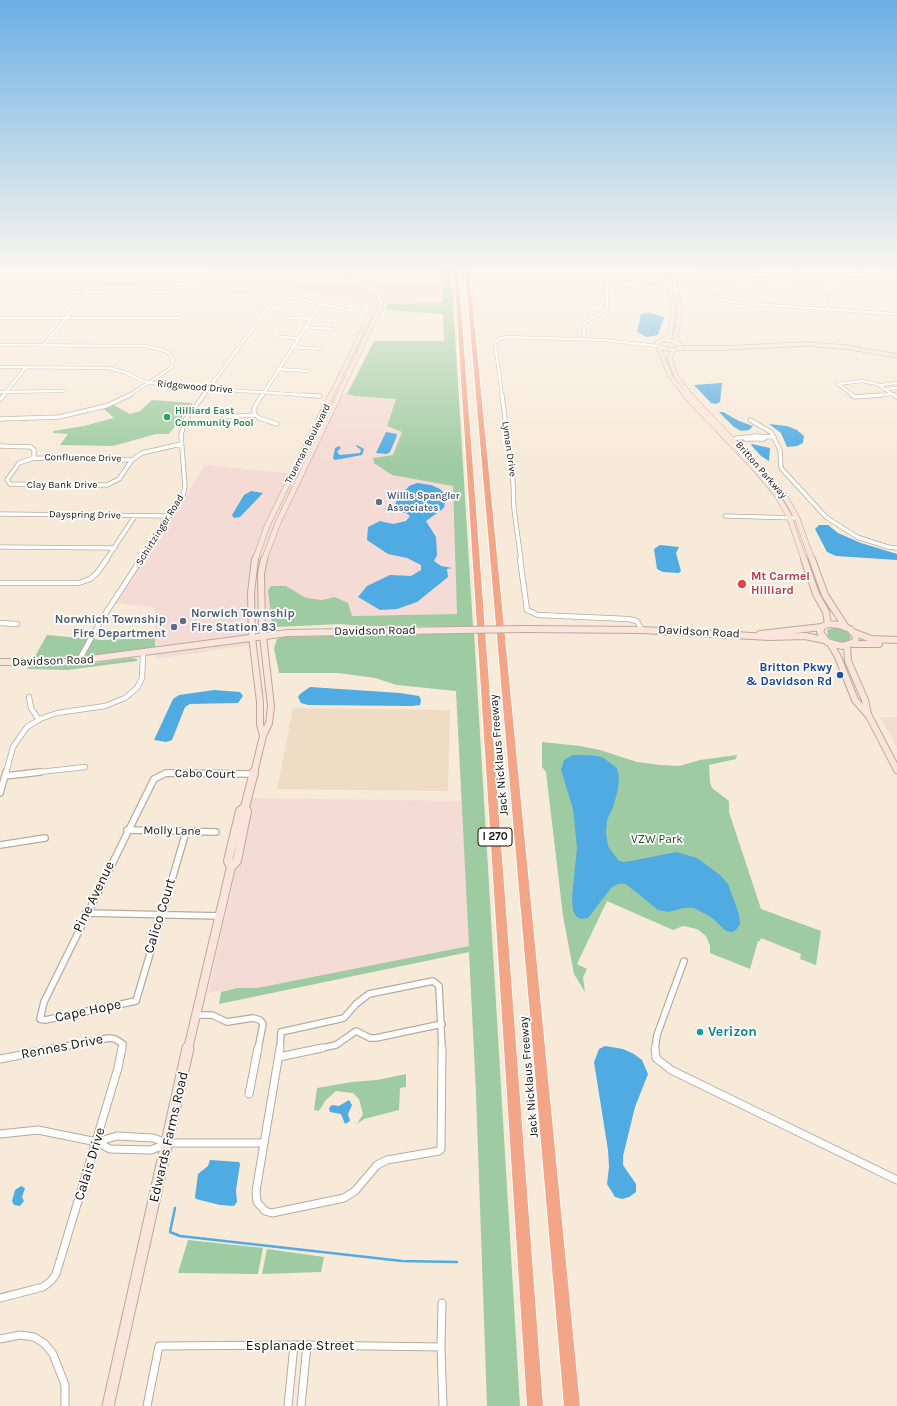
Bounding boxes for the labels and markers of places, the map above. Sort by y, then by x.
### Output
place label: Hilliard East Community Pool [175,405,253,428]
marker: Hilliard East Community Pool [162,412,172,422]
place label: Willis Spangler Associates [387,490,460,514]
marker: Willis Spangler Associates [374,497,384,507]
place label: Mt Carmel Hilliard [751,570,810,598]
marker: Mt Carmel Hilliard [736,578,748,590]
place label: Norwich Township Fire Station 83 [191,607,295,635]
place label: Norwhich Township Fire Department [55,613,166,641]
marker: Norwich Township Fire Station 83 [178,616,188,626]
marker: Norwhich Township Fire Department [169,622,179,632]
place label: Britton Pkwy & Davidson Rd [746,661,832,689]
marker: Britton Pkwy & Davidson Rd [835,670,845,680]
place label: Verizon [708,1024,757,1040]
marker: Verizon [695,1027,705,1037]

